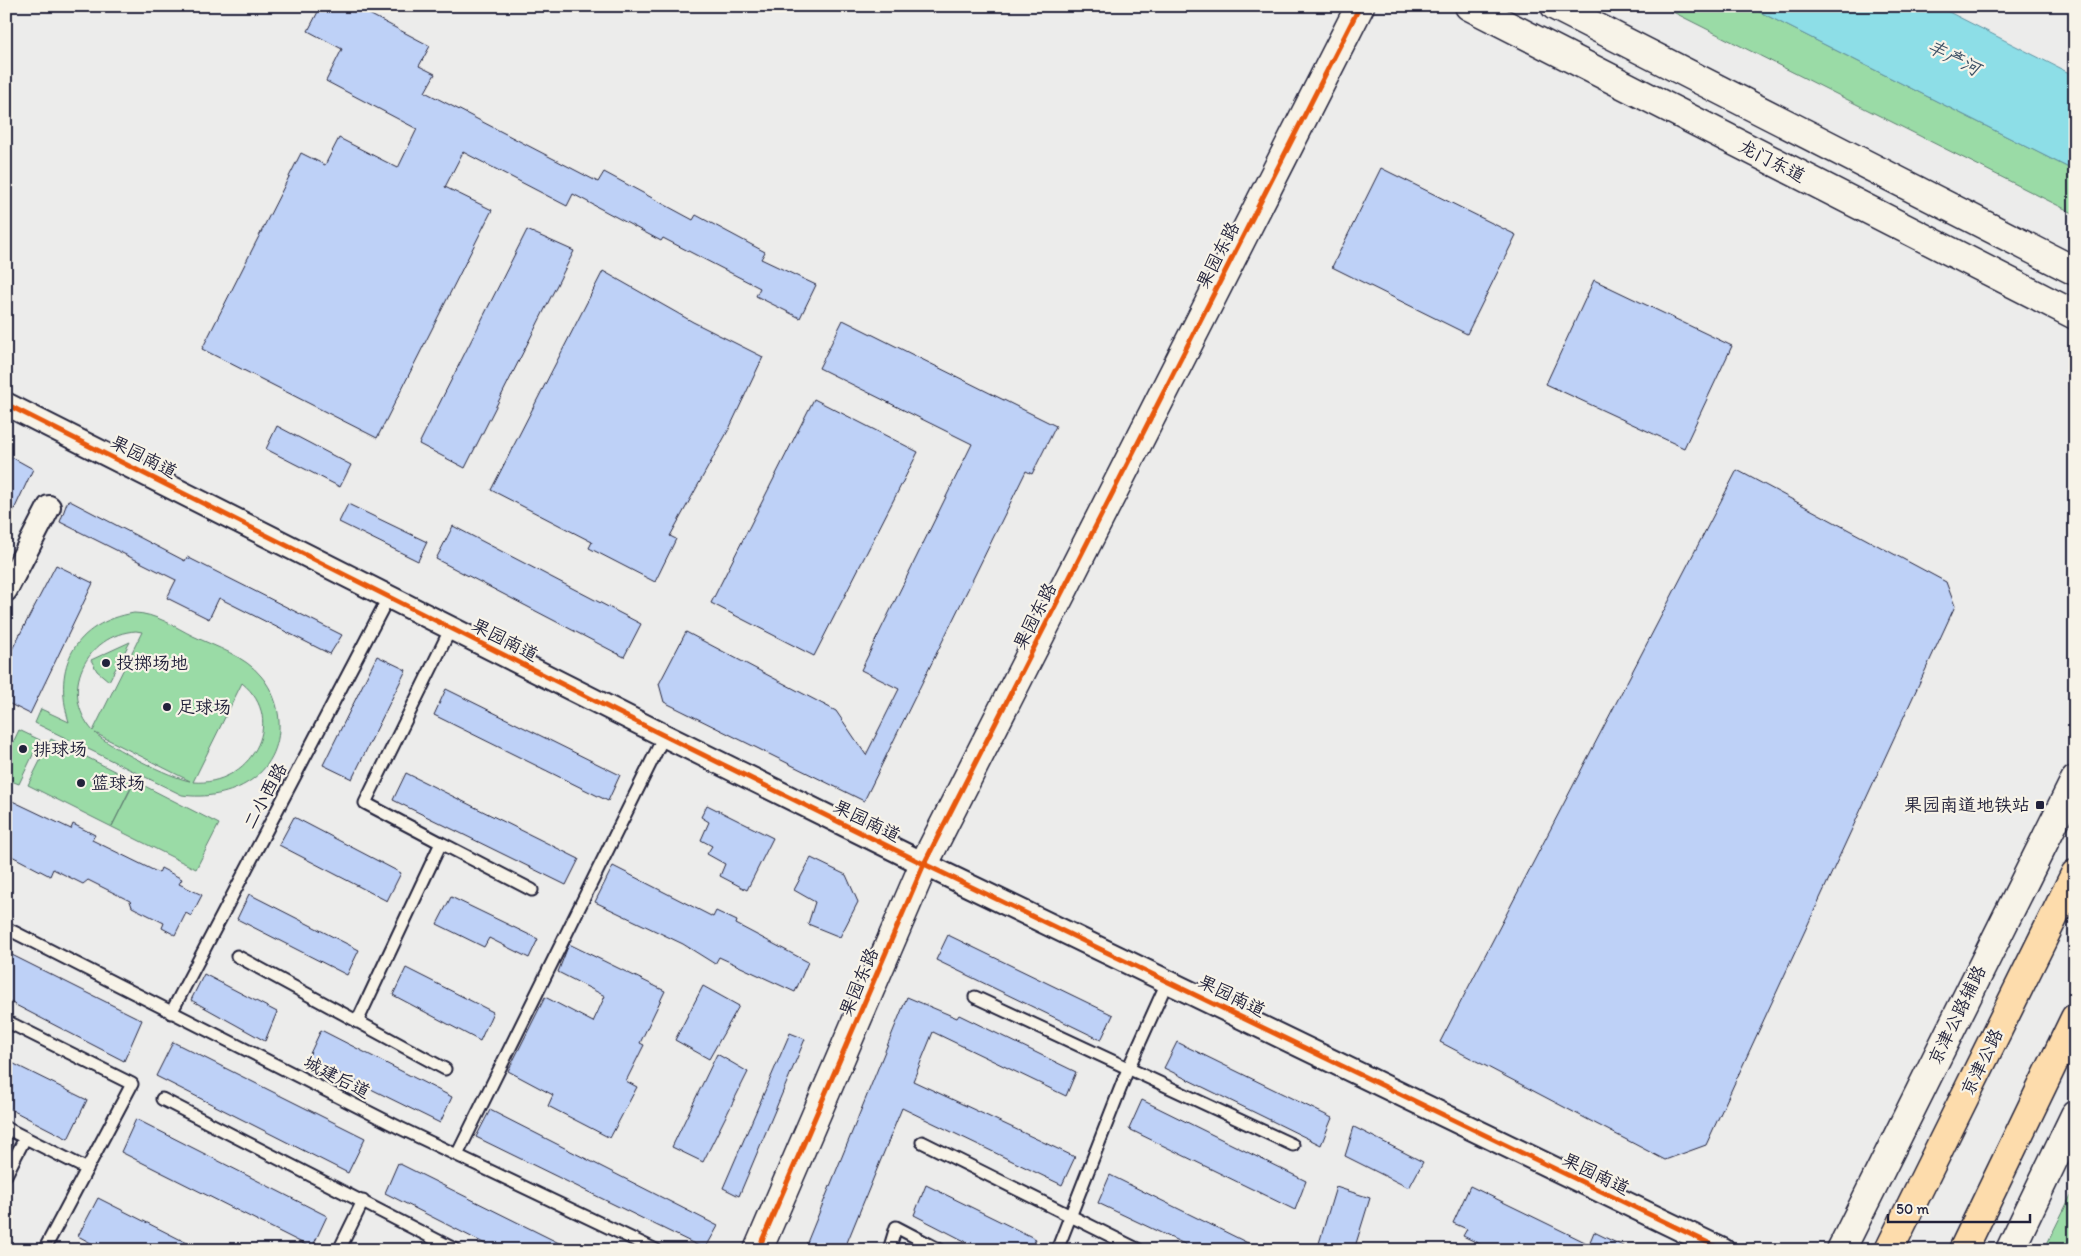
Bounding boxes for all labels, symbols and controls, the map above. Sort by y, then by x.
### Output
water label: 丰产河 [1923,34,1987,82]
street label: 龙门东道 [1735,135,1809,187]
street label: 果园东路 [1192,218,1244,292]
street label: 果园南道 [107,431,181,483]
street label: 果园东路 [1009,579,1061,653]
street label: 果园南道 [468,614,542,666]
place label: 投掷场地 [116,652,188,674]
marker: 投掷场地 [100,657,112,669]
place label: 足球场 [177,696,231,718]
marker: 足球场 [161,701,173,713]
place label: 排球场 [33,738,87,760]
marker: 排球场 [17,743,29,755]
street label: 二小西路 [238,759,292,833]
place label: 篮球场 [91,772,145,794]
marker: 篮球场 [75,777,87,789]
place label: 果园南道地铁站 [1904,794,2030,816]
street label: 果园南道 [830,795,904,847]
marker: 果园南道地铁站 [2034,799,2046,811]
street label: 果园东路 [835,945,883,1019]
street label: 京津公路辅路 [1924,962,1990,1068]
street label: 果园南道 [1195,970,1269,1022]
street label: 京津公路 [1957,1025,2007,1099]
street label: 城建后道 [300,1051,374,1103]
street label: 果园南道 [1559,1148,1633,1200]
scale bar [1888,1191,2031,1223]
text: 50 m [1896,1200,1929,1218]

